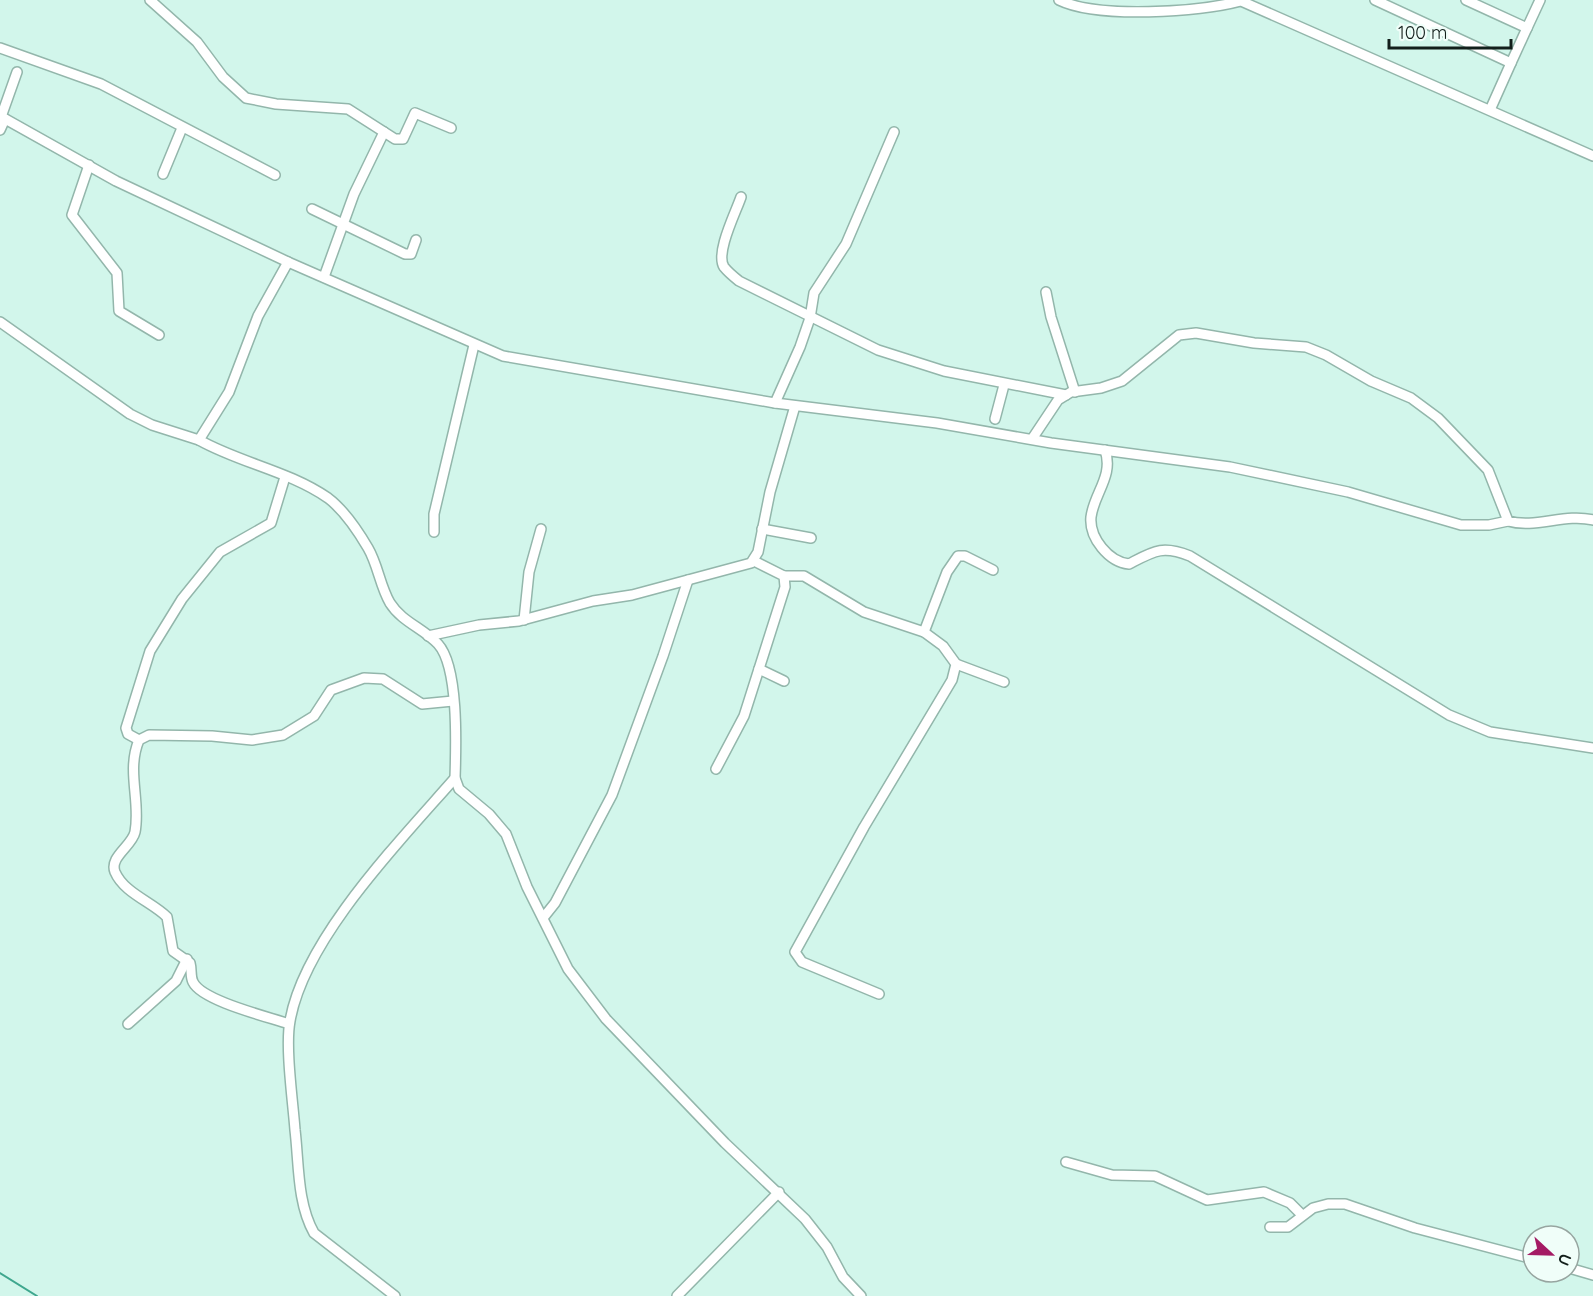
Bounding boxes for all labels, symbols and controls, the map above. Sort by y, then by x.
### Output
scale bar [1389,12,1510,50]
text: 100 m [1398,21,1447,44]
north arrow [1521,1224,1581,1284]
text: U [1554,1251,1576,1269]

